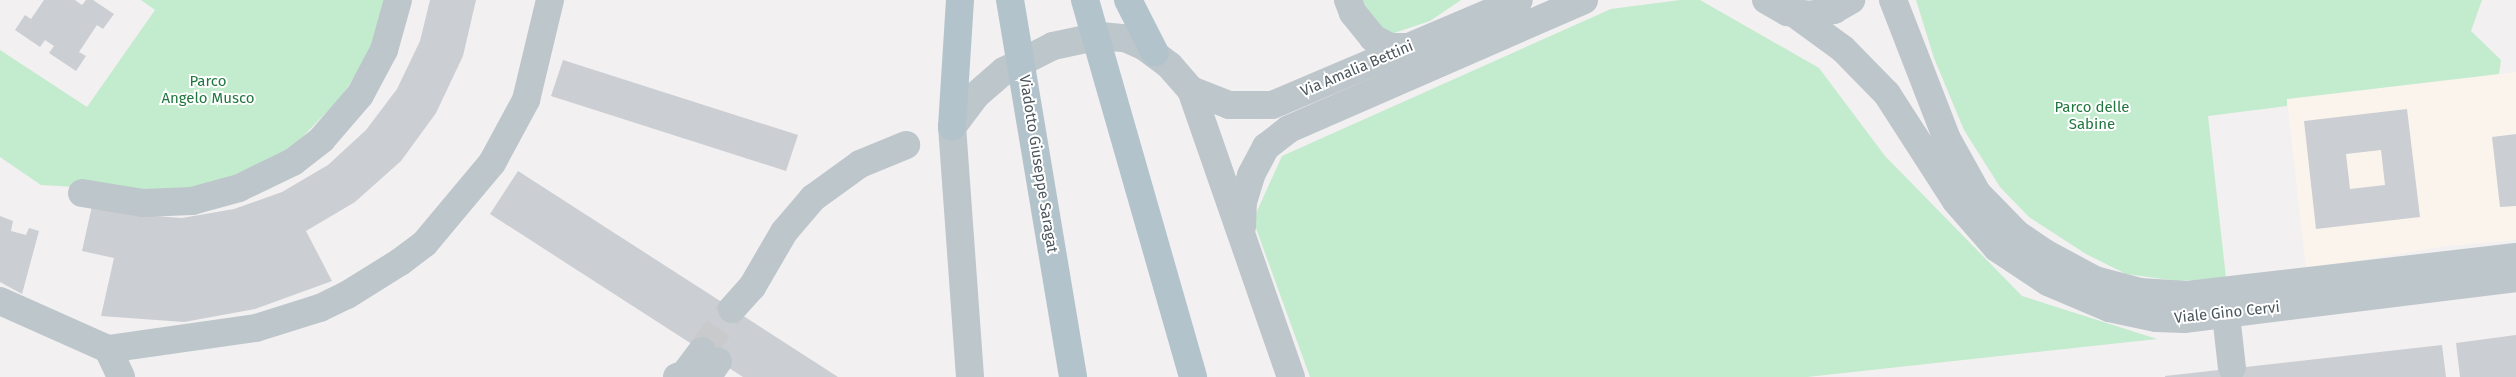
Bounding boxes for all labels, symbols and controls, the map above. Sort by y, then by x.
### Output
street label: Via Amalia Bettini [1298,37,1416,101]
park label: Parco Angelo Musco [161,72,255,107]
street label: Viadotto Giuseppe Saragat [1015,74,1061,254]
park label: Parco delle Sabine [2054,98,2130,133]
street label: Viale Gino Cervi [2173,299,2281,327]

